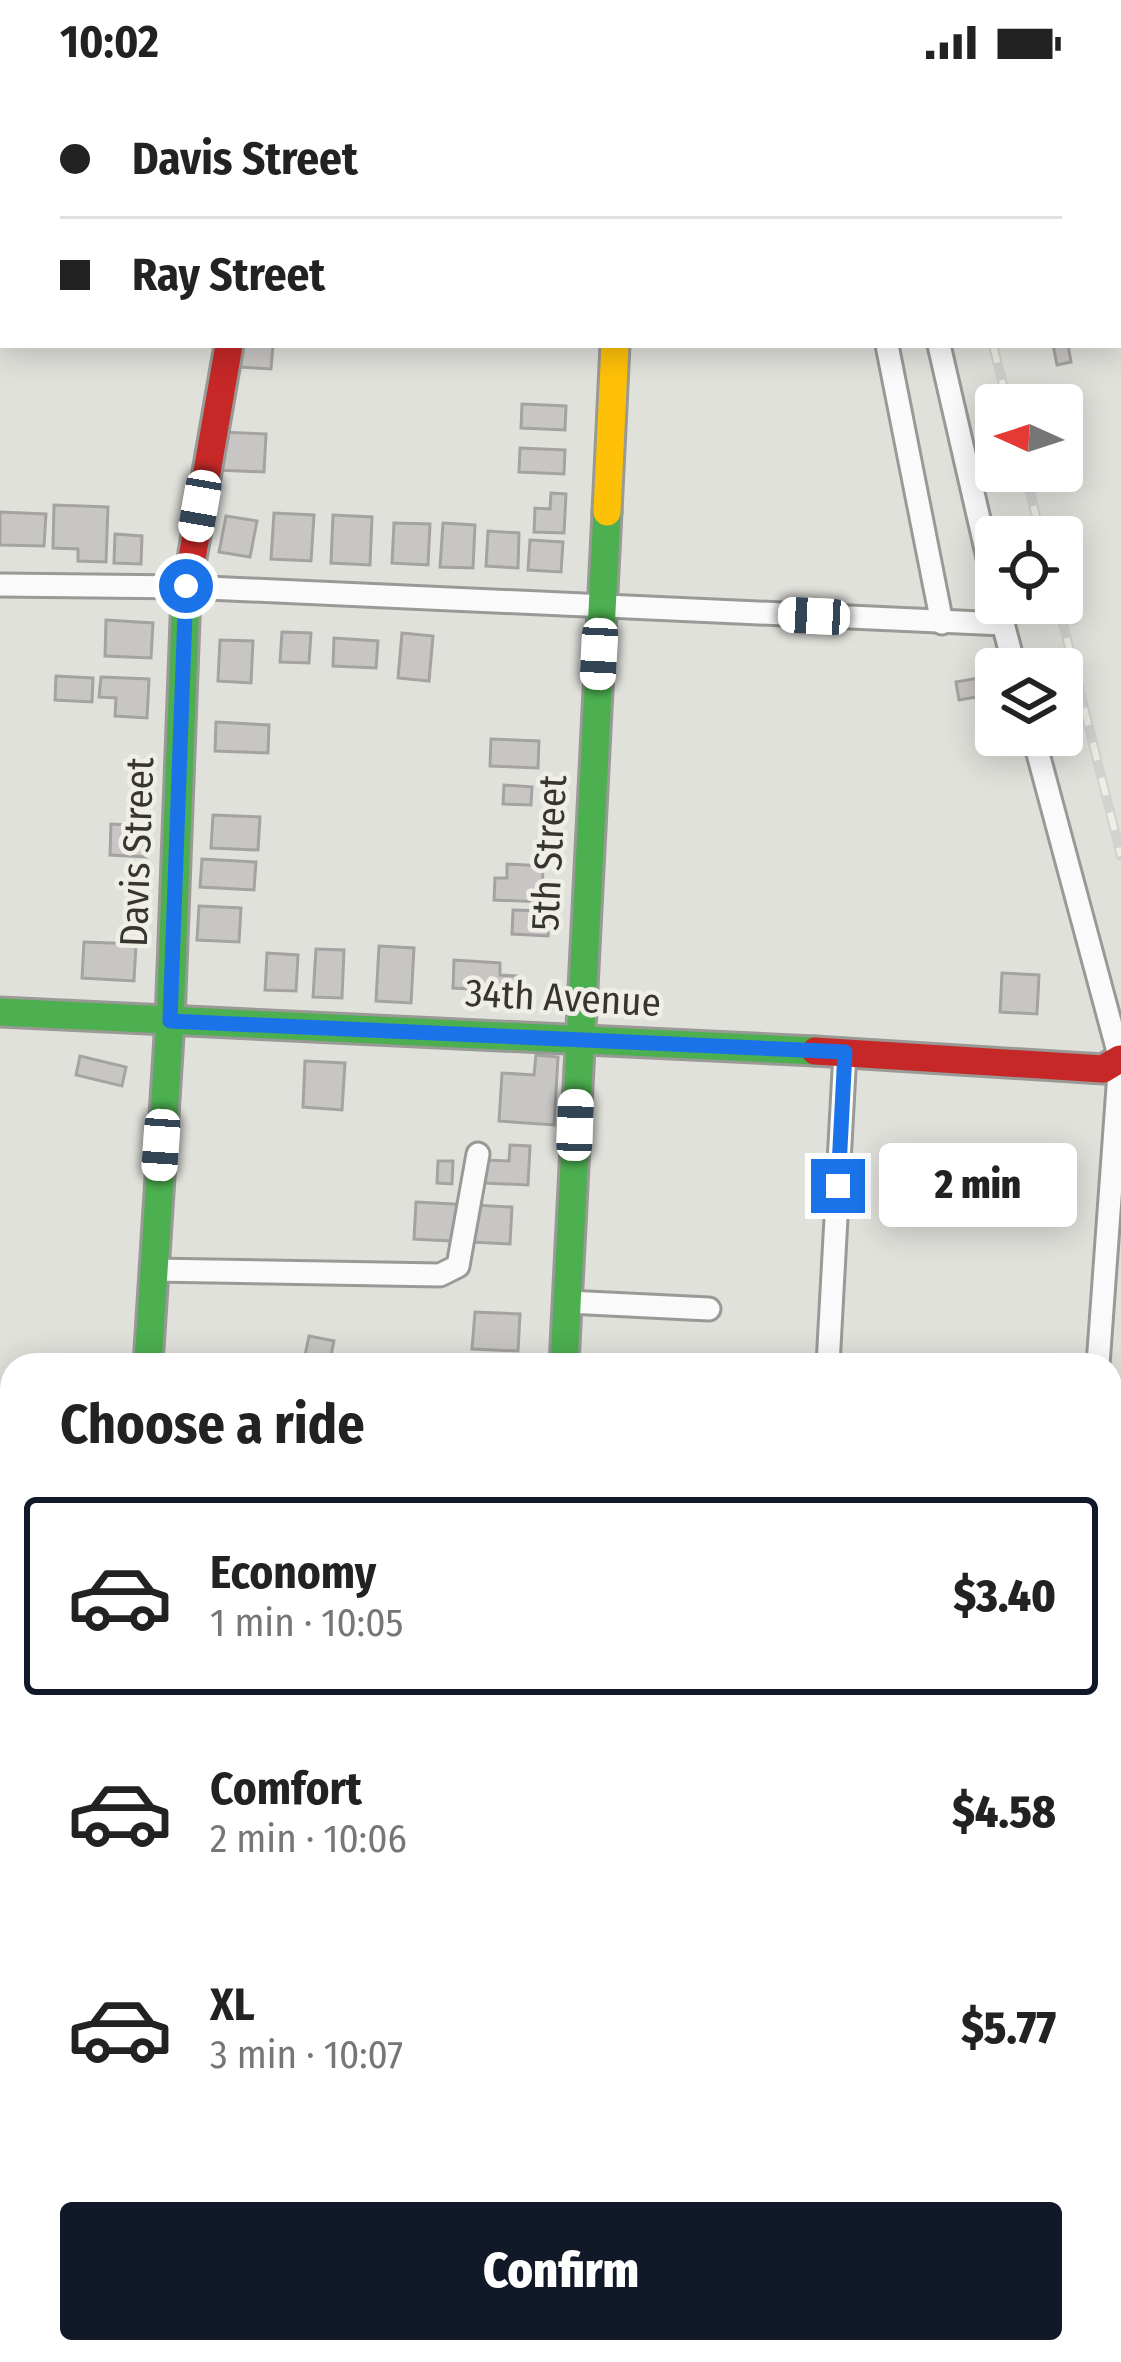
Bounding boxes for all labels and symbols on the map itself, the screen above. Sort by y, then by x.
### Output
north arrow [975,384,1083,492]
car [176,467,224,545]
route start [159,559,213,613]
car [777,596,851,636]
car [579,617,619,691]
street label: Davis Street [111,756,163,948]
street label: 5th Street [522,774,576,932]
street label: 34th Avenue [464,970,662,1026]
car [556,1088,594,1162]
car [141,1108,181,1182]
callout: 2 min [880,1144,1078,1228]
route end [811,1159,865,1213]

